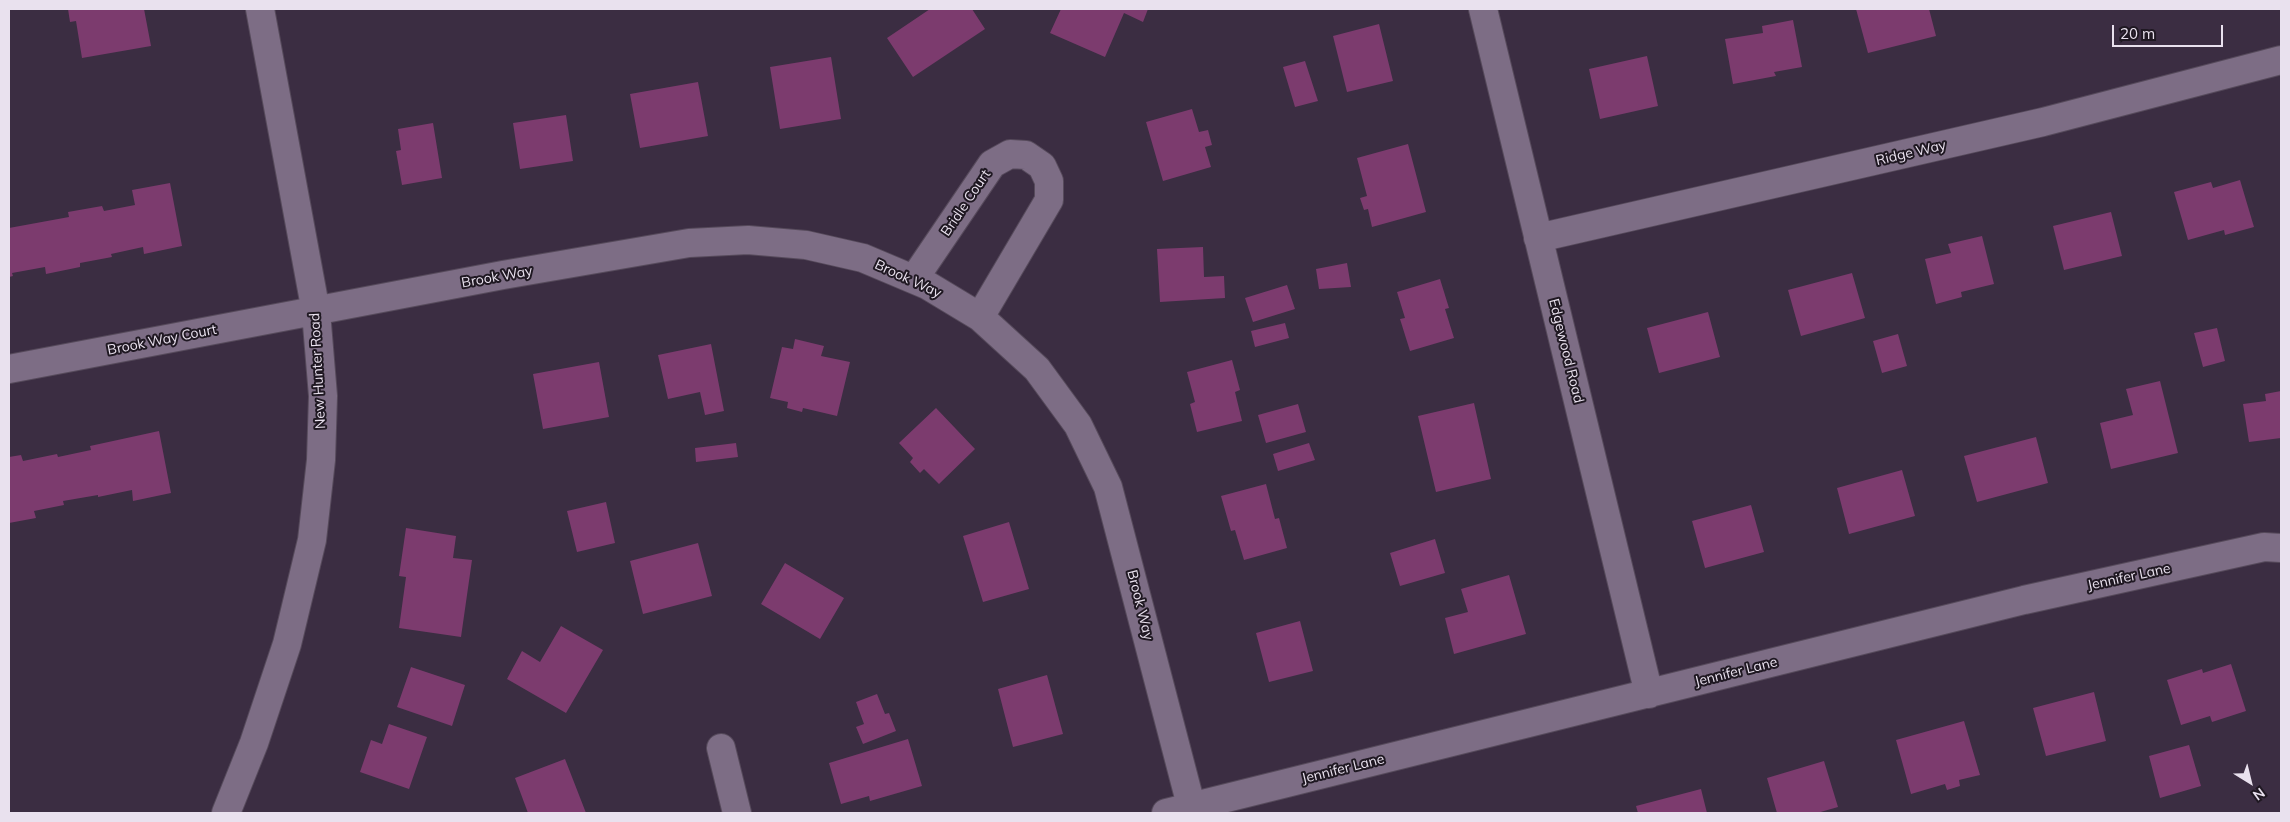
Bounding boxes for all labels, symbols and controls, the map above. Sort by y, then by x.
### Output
scale bar [2115,15,2226,47]
text: 20 m [2120,24,2155,43]
street label: Ridge Way [1874,137,1948,169]
street label: Bridle Court [938,167,994,239]
street label: Brook Way [872,256,944,302]
street label: Brook Way [460,262,534,292]
street label: Edgewood Road [1545,297,1587,405]
street label: New Hunter Road [307,312,329,430]
street label: Brook Way Court [106,321,218,359]
street label: Jennifer Lane [2086,560,2172,594]
street label: Brook Way [1123,568,1157,642]
street label: Jennifer Lane [1693,654,1779,690]
street label: Jennifer Lane [1300,751,1386,787]
north arrow [2225,757,2275,807]
text: N [2249,784,2268,805]

